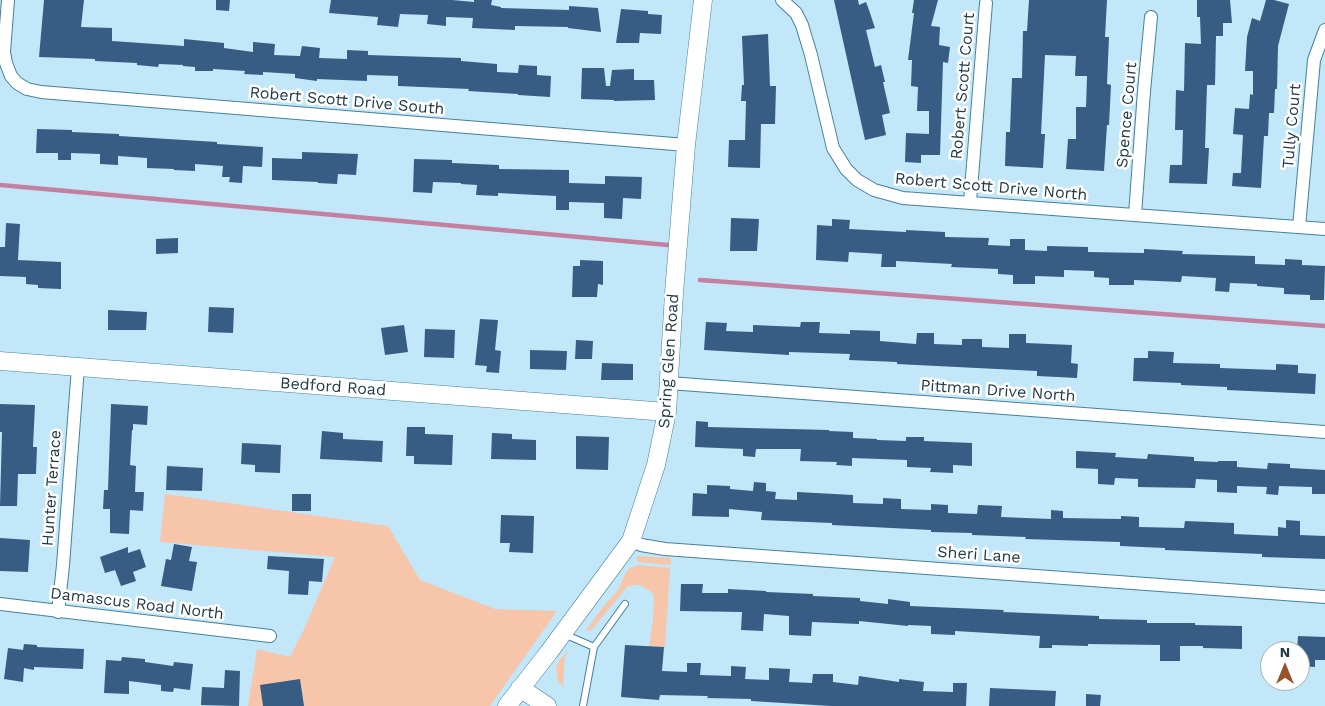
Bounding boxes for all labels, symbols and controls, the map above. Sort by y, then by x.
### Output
street label: Robert Scott Court [947,12,979,160]
street label: Spence Court [1113,61,1141,169]
street label: Robert Scott Drive South [249,83,445,119]
street label: Tully Court [1279,83,1305,169]
street label: Robert Scott Drive North [894,169,1088,205]
street label: Spring Glen Road [655,293,683,429]
street label: Bedford Road [279,374,387,400]
street label: Pittman Drive North [920,376,1076,406]
street label: Hunter Terrace [38,429,66,547]
street label: Sheri Lane [937,543,1021,567]
street label: Damascus Road North [49,584,225,624]
north arrow [1260,641,1310,691]
text: N [1280,644,1290,660]

